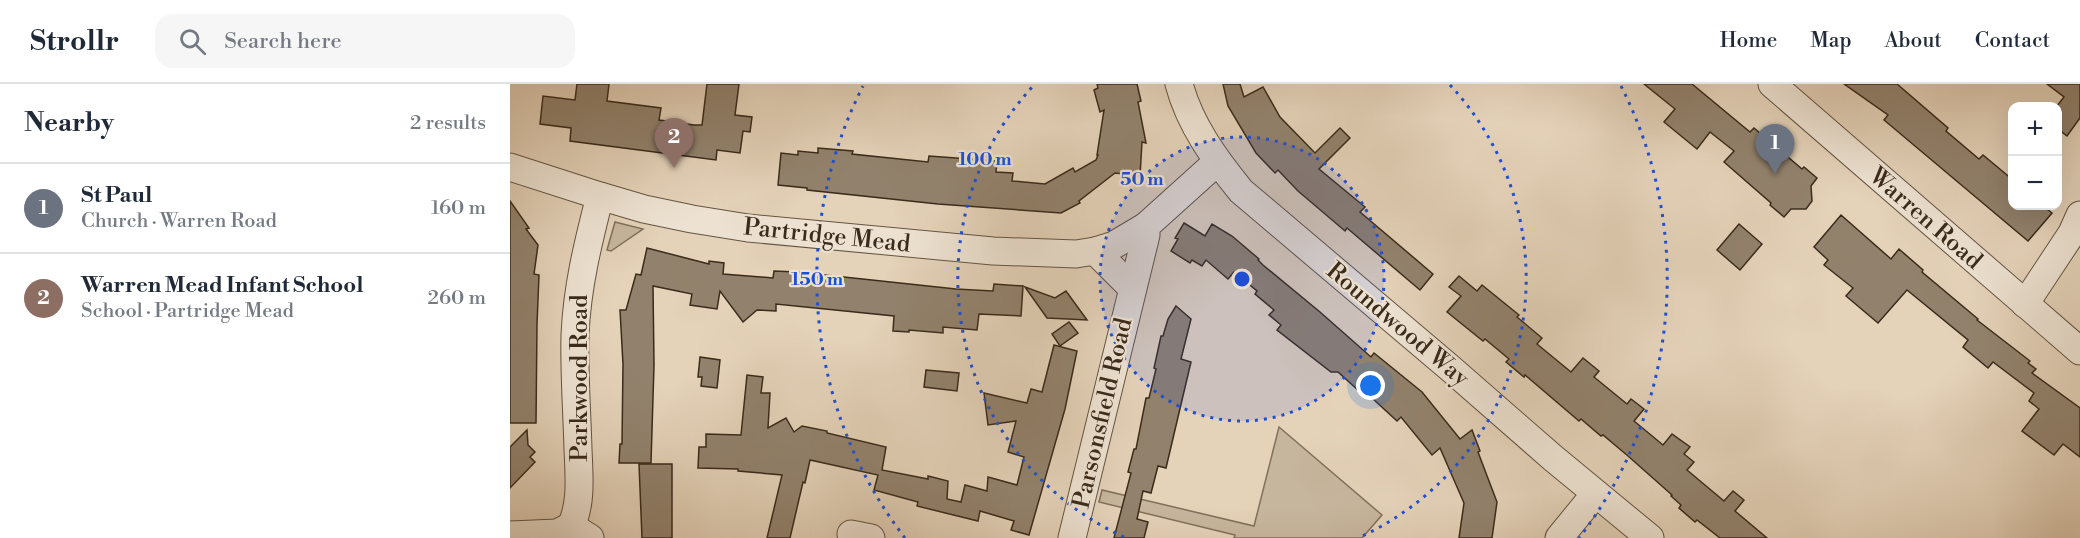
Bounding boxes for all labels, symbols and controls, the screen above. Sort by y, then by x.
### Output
search box [155,14,575,68]
text: Strollr [30,24,119,59]
icon: search [176,25,209,58]
text: Search here [224,28,342,55]
text: Home [1720,28,1777,54]
text: Map [1810,28,1852,54]
text: About [1885,28,1942,54]
text: Contact [1975,28,2050,54]
map controls [2008,102,2062,210]
button: + [2008,102,2062,156]
text: Nearby [24,107,114,139]
text: 2 results [410,111,486,136]
pin: 2 [654,118,694,168]
pin: 1 [1756,124,1794,174]
text: 100 m [958,148,1012,171]
button: − [2008,156,2062,210]
street label: Warren Road [1862,161,1988,276]
text: 50 m [1120,168,1164,191]
text: St Paul [81,182,152,209]
text: 1 [39,196,48,221]
text: 160 m [431,196,486,221]
text: Church · Warren Road [81,209,277,234]
street label: Partridge Mead [742,212,912,260]
street label: Roundwood Way [1320,256,1475,394]
text: 150 m [791,268,844,291]
centre of rings [1232,269,1252,289]
text: Warren Mead Infant School [81,272,364,299]
text: 2 [37,286,50,311]
text: 260 m [428,286,486,311]
street label: Parkwood Road [565,294,595,462]
text: School · Partridge Mead [81,299,294,324]
street label: Parsonsfield Road [1066,315,1140,511]
your location [1356,371,1385,400]

